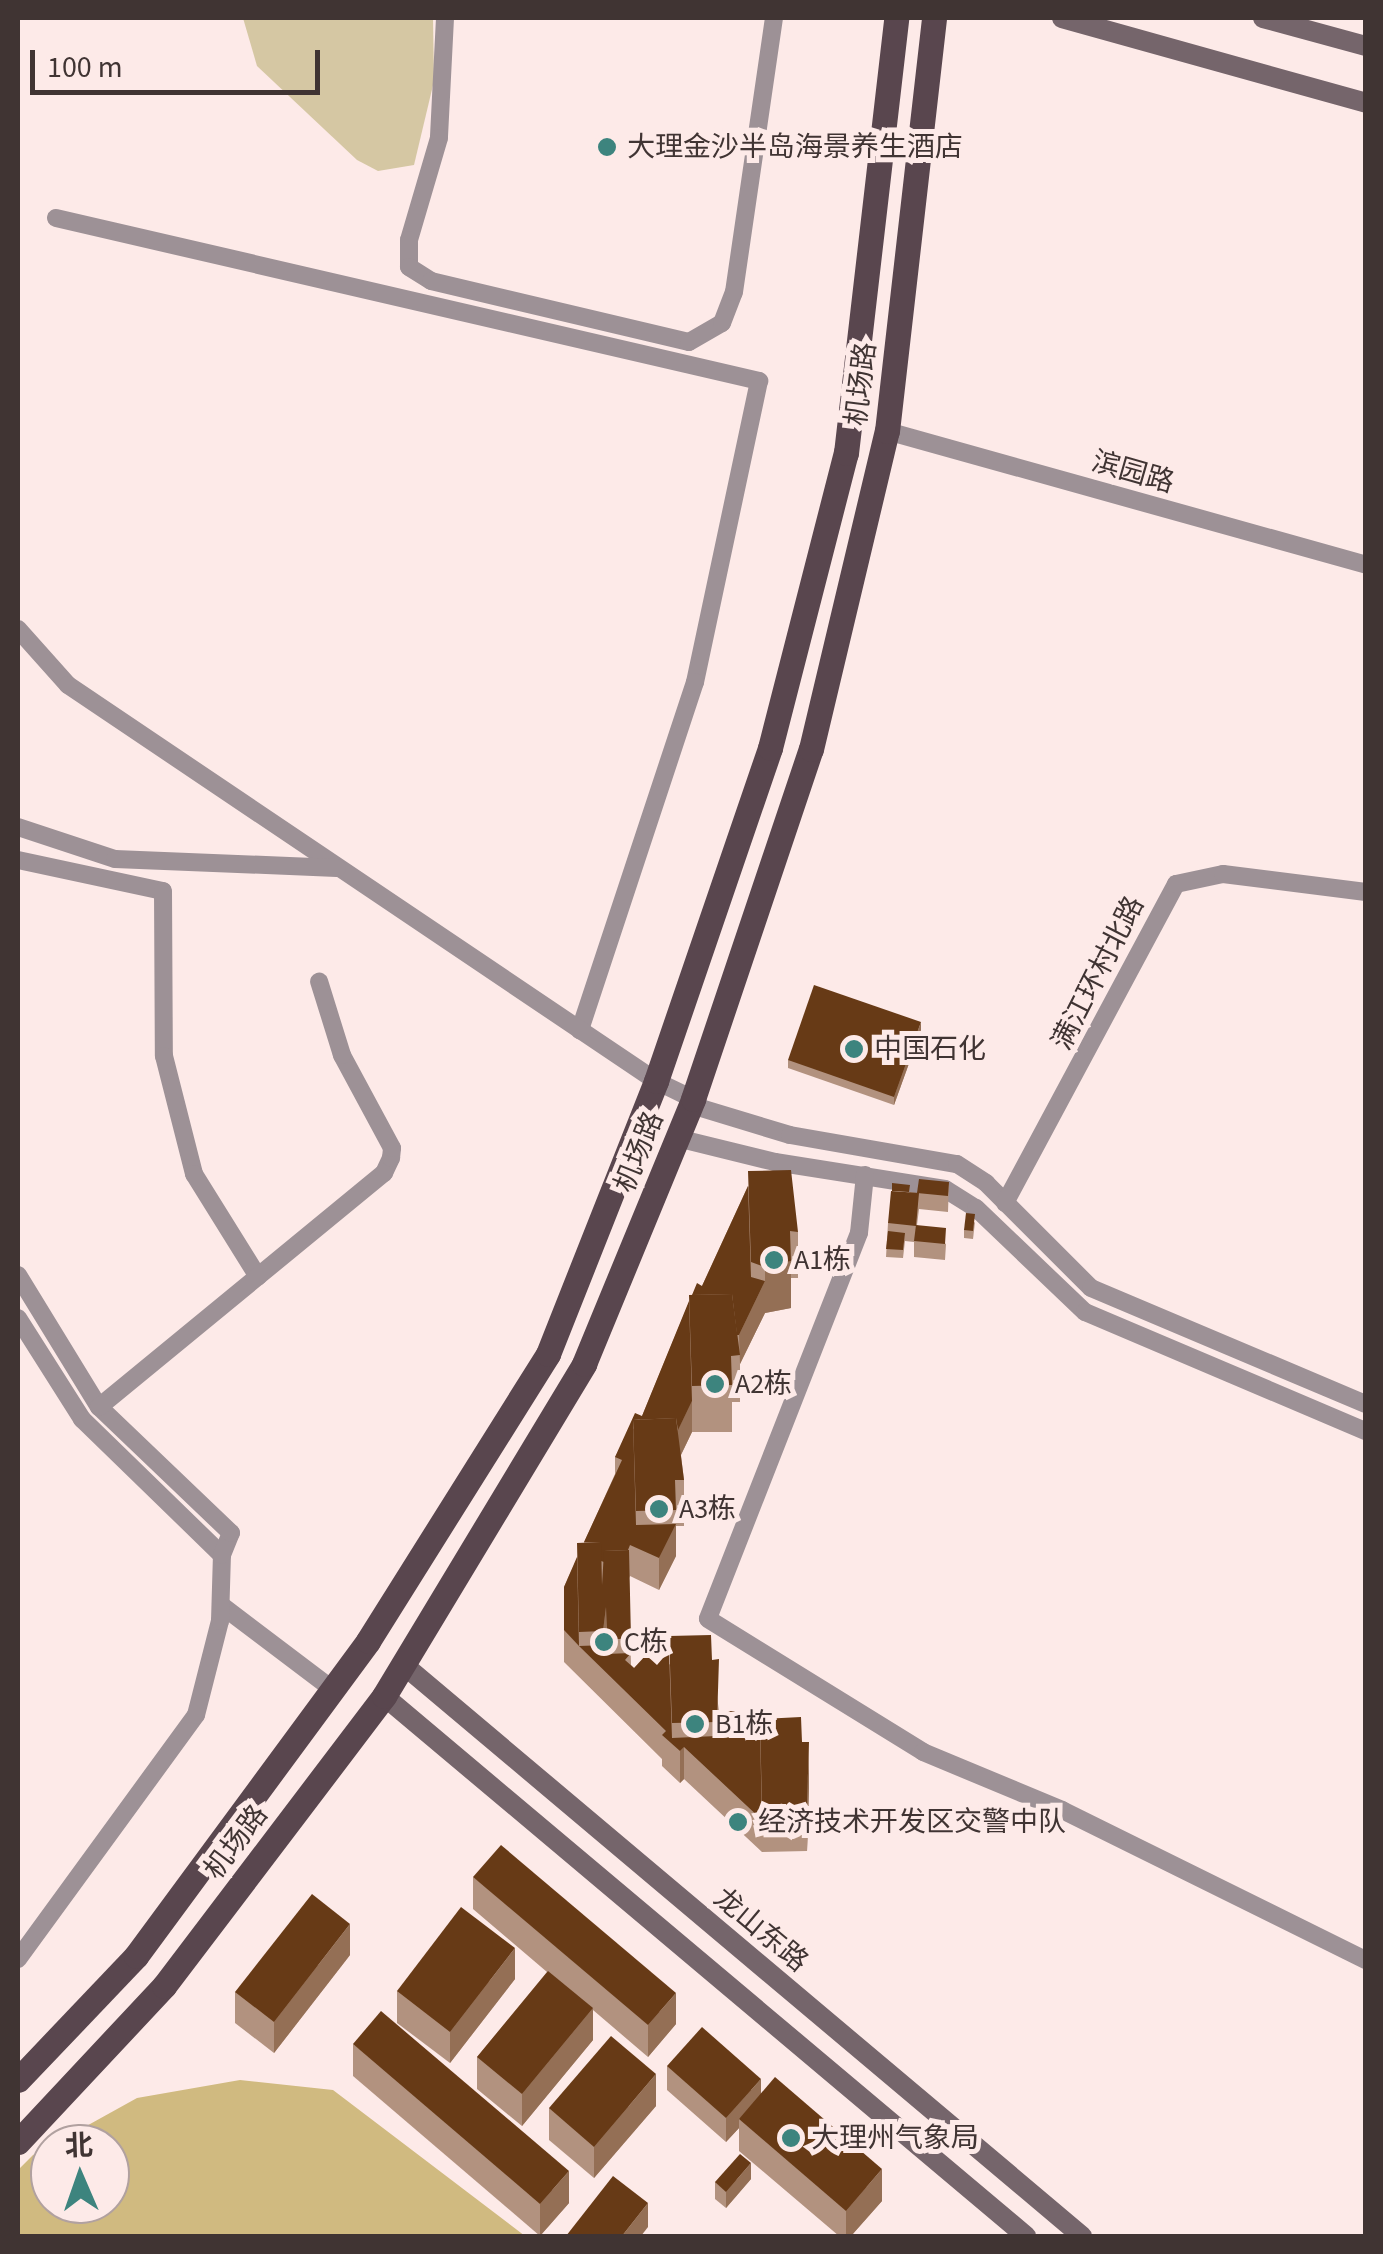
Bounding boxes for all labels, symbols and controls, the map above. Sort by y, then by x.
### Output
scale bar [35,30,325,92]
text: 100 m [47,46,123,89]
place label: 大理金沙半岛海景养生酒店 [627,130,963,164]
marker: 大理金沙半岛海景养生酒店 [596,136,618,158]
street label: 机场路 [839,340,883,428]
street label: 滨园路 [1088,444,1178,500]
street label: 满江环村北路 [1045,891,1151,1055]
place label: 中国石化 [874,1032,986,1066]
marker: 中国石化 [843,1038,865,1060]
street label: 机场路 [608,1107,670,1197]
place label: A1栋 [794,1243,851,1277]
marker: A1栋 [763,1249,785,1271]
place label: A2栋 [735,1367,792,1401]
marker: A2栋 [704,1373,726,1395]
place label: A3栋 [679,1492,736,1526]
marker: A3栋 [648,1498,670,1520]
place label: C栋 [624,1625,668,1659]
marker: C栋 [593,1631,615,1653]
place label: B1栋 [715,1707,773,1741]
marker: B1栋 [684,1713,706,1735]
street label: 机场路 [197,1798,275,1886]
place label: 经济技术开发区交警中队 [758,1805,1066,1839]
marker: 经济技术开发区交警中队 [727,1811,749,1833]
street label: 龙山东路 [707,1881,815,1979]
place label: 大理州气象局 [811,2121,979,2155]
north arrow [30,2124,130,2224]
text: 北 [64,2126,94,2166]
marker: 大理州气象局 [780,2127,802,2149]

